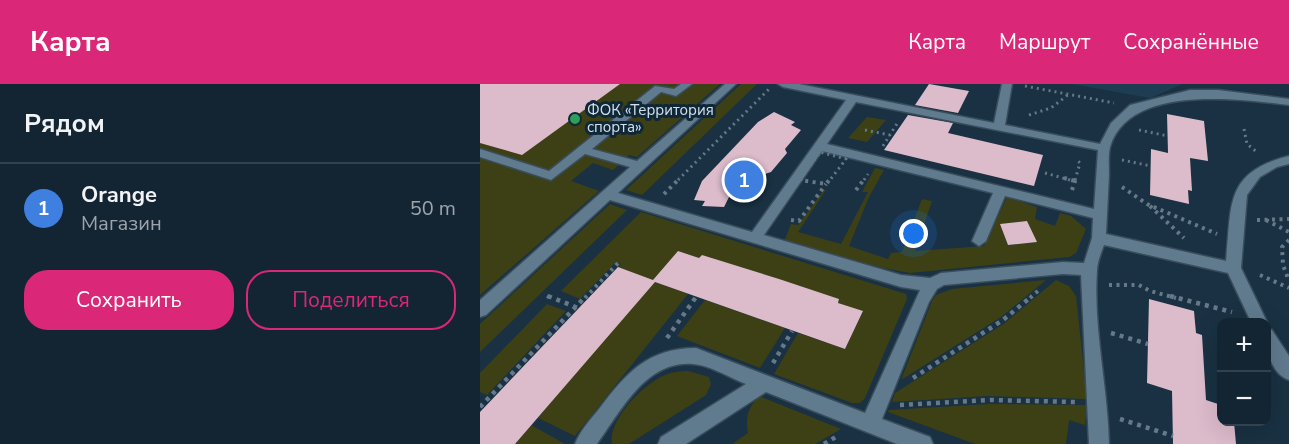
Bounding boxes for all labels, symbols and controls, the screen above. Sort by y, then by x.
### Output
text: Карта [30,23,111,61]
text: Карта [908,28,966,56]
text: Маршрут [999,28,1090,56]
text: Сохранённые [1123,28,1259,56]
place label: ФОК «Территория спорта» [587,100,714,137]
text: Рядом [24,106,105,141]
marker: ФОК «Территория спорта» [568,112,582,126]
pin: 1 [724,158,764,202]
text: Orange [81,180,157,210]
text: 1 [38,195,50,222]
text: 50 m [410,195,456,222]
text: Магазин [81,210,162,237]
your location [899,219,928,248]
button: Сохранить [24,270,234,330]
button: Поделиться [246,270,456,330]
map controls [1217,318,1271,426]
button: + [1217,318,1271,372]
button: − [1217,372,1271,426]

